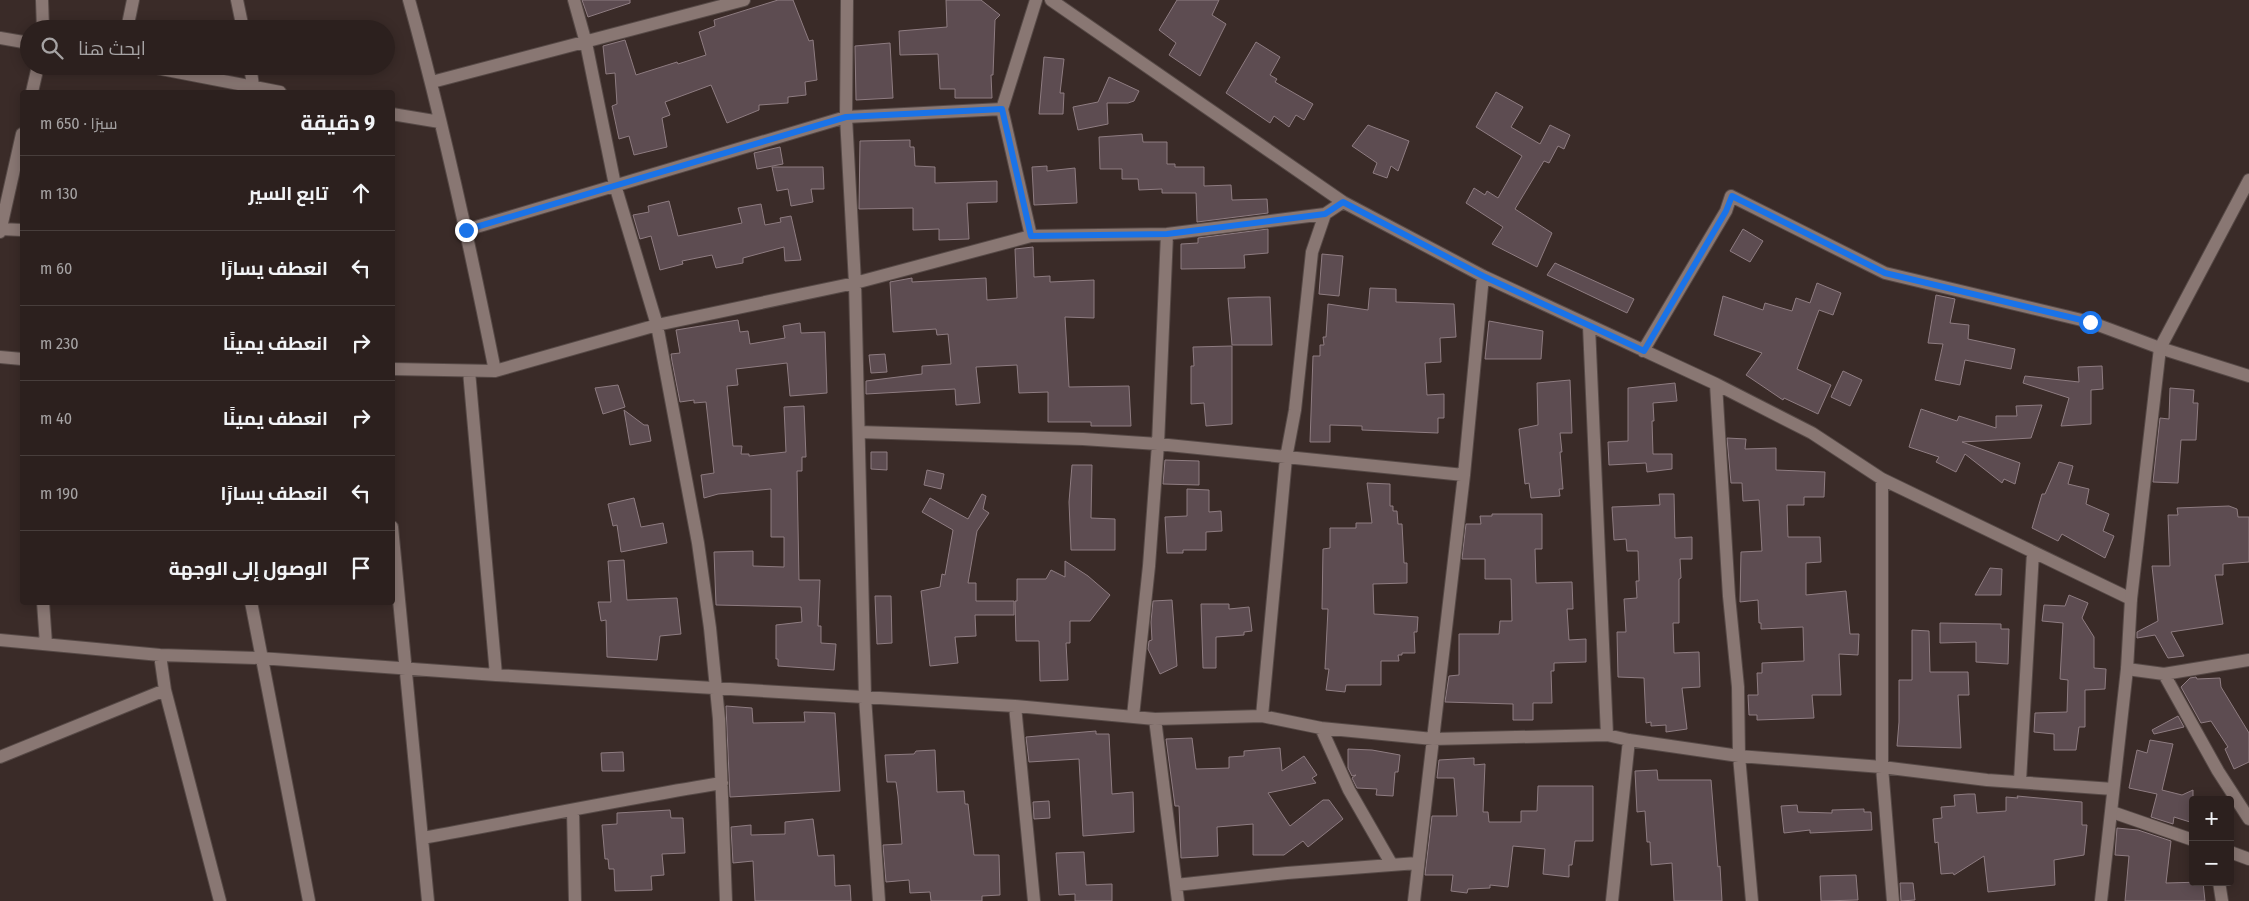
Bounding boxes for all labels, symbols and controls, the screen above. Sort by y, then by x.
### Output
search box [20,20,395,75]
icon: search [38,34,66,62]
text: ابحث هنا [78,37,146,60]
text: 9 دقيقة [300,110,375,136]
text: سيرًا · 650 m [40,114,118,133]
icon: ahead [347,179,375,207]
text: تابع السير [249,182,328,205]
text: 130 m [40,184,78,203]
route end [455,219,478,242]
icon: left [347,254,375,282]
text: انعطف يسارًا [220,257,328,280]
text: 60 m [40,259,72,278]
route start [2079,311,2102,334]
icon: right [347,329,375,357]
text: انعطف يمينًا [223,332,328,355]
text: 230 m [40,334,79,353]
icon: right [347,404,375,432]
text: انعطف يمينًا [223,407,328,430]
text: 40 m [40,409,72,428]
icon: left [347,479,375,507]
text: انعطف يسارًا [220,482,328,505]
text: 190 m [40,484,78,503]
icon: arrive [347,554,375,582]
text: الوصول إلى الوجهة [169,557,328,580]
map controls [2189,796,2234,886]
button: + [2189,796,2234,841]
button: − [2189,841,2234,886]

